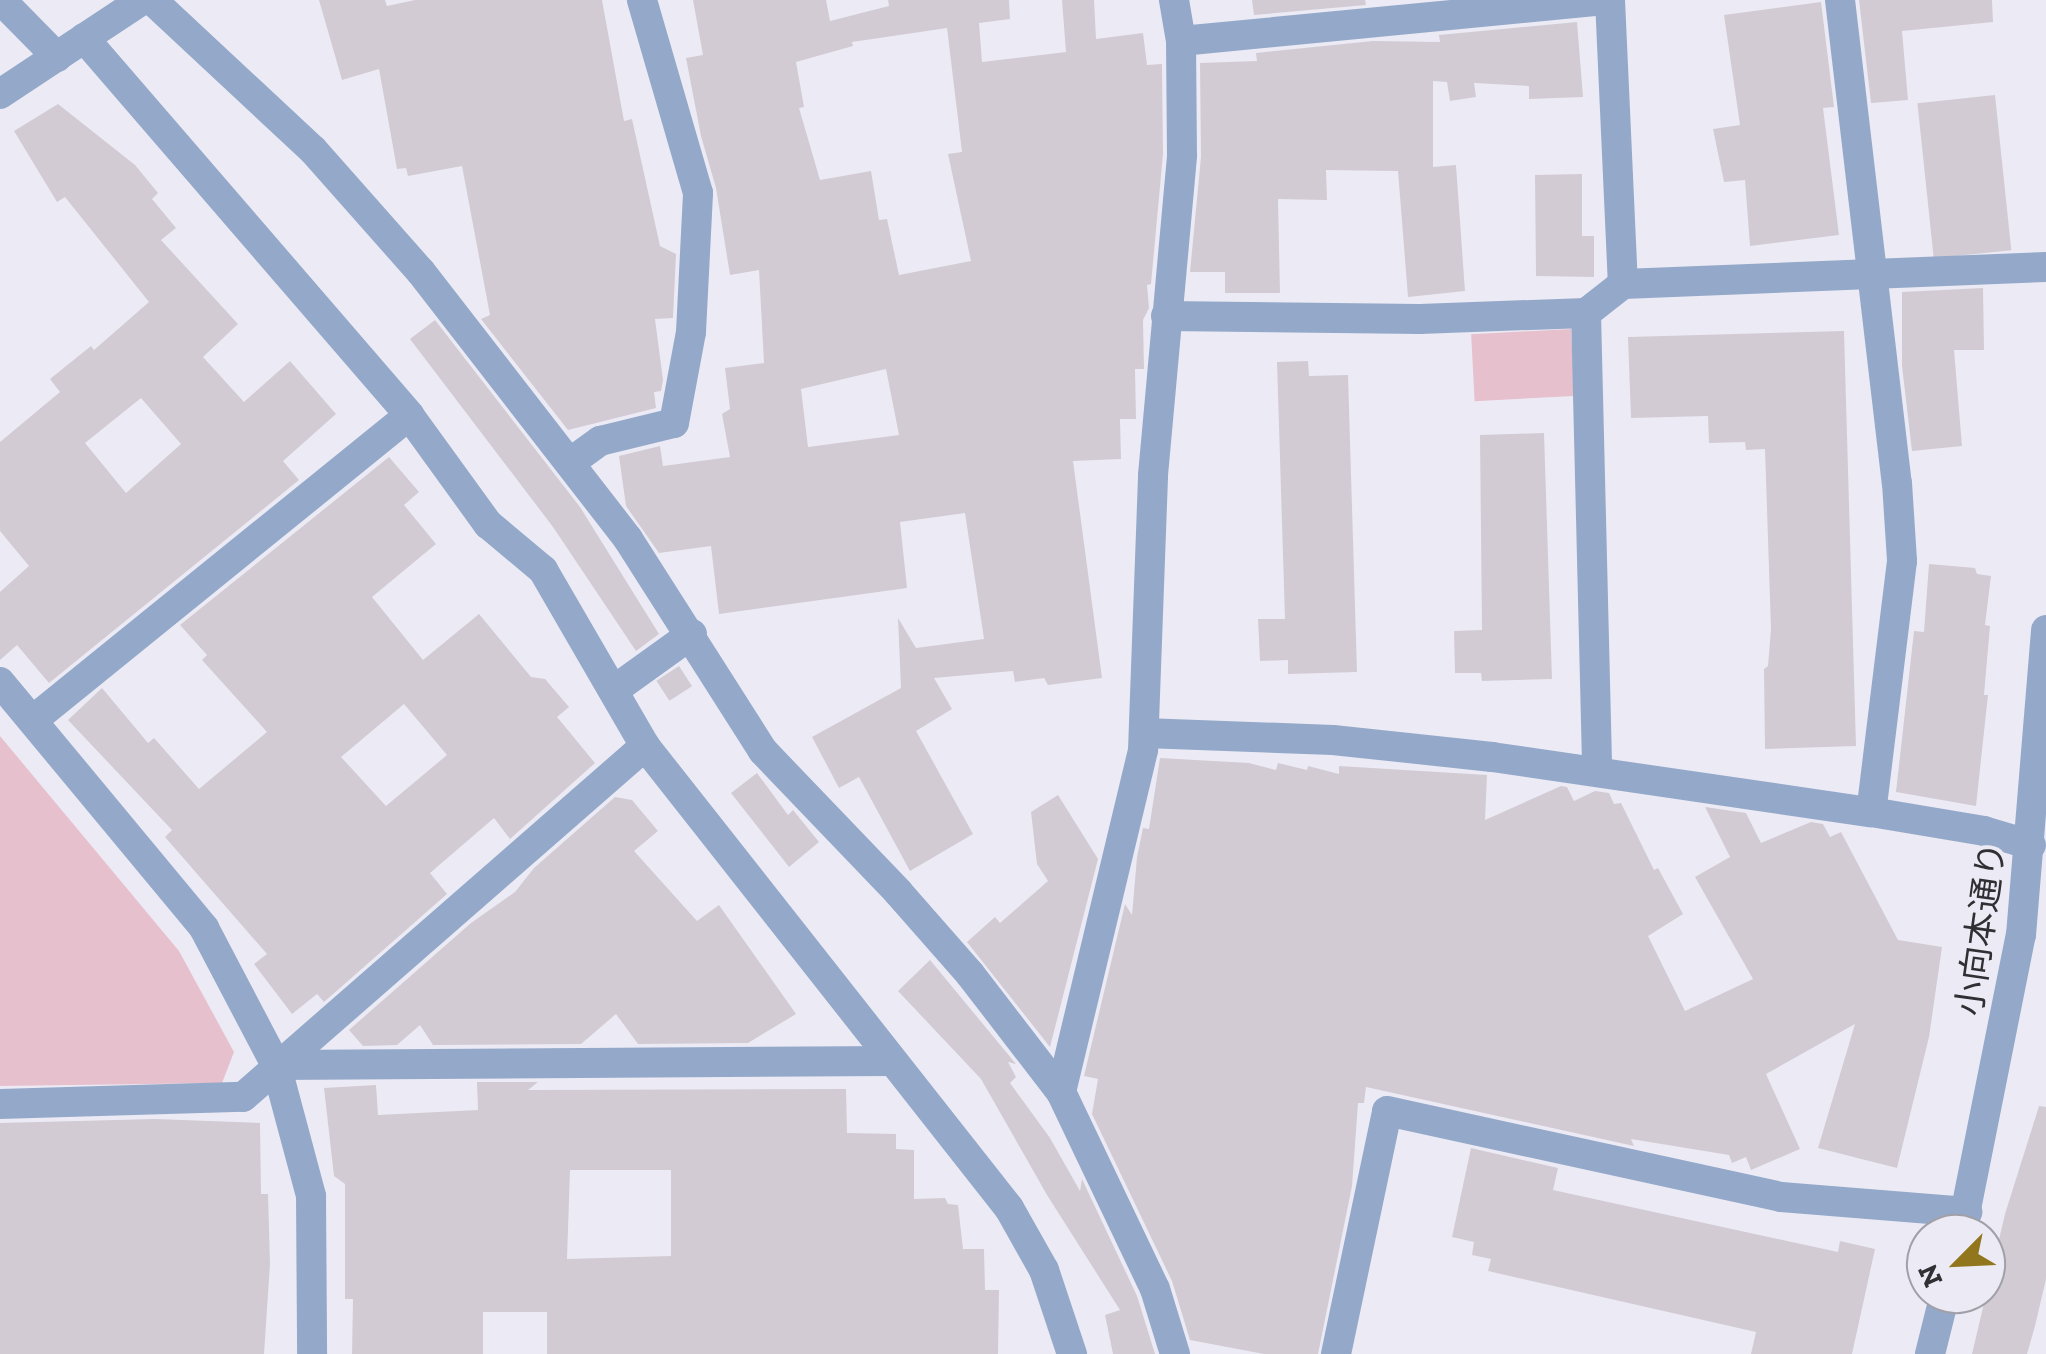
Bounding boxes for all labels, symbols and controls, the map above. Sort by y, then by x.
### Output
street label: 小向本通り [1948,839,2014,1019]
north arrow [1906,1214,2006,1314]
text: N [1911,1259,1949,1292]

